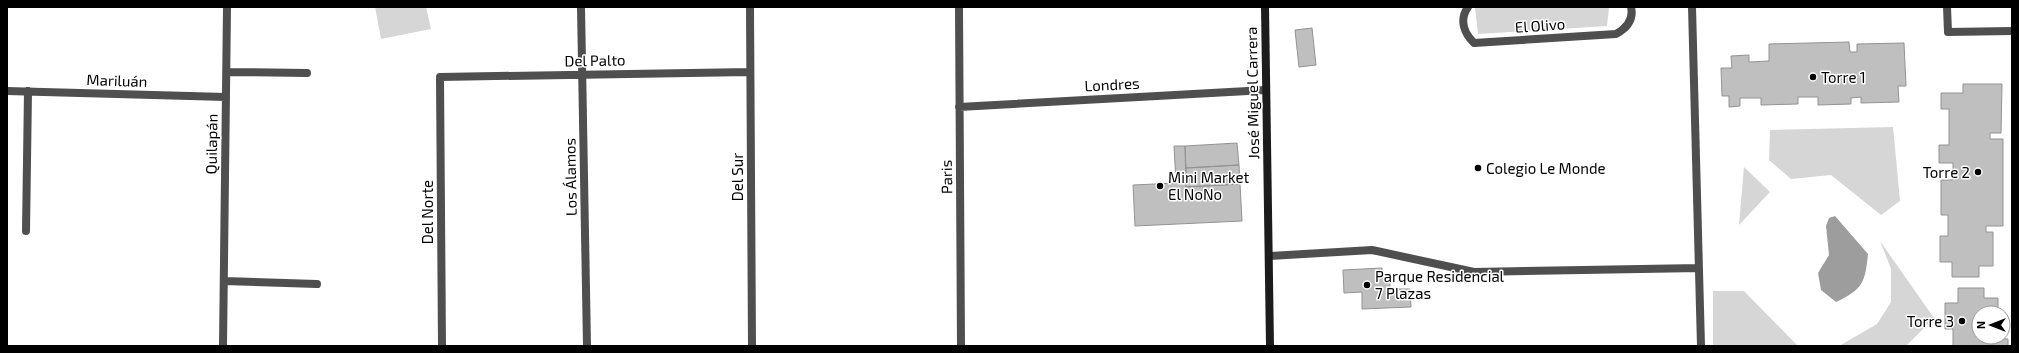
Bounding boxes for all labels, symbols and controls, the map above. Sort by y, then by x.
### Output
street label: El Olivo [1514,14,1566,36]
street label: José Miguel Carrera [1242,26,1262,160]
street label: Del Palto [564,50,626,70]
place label: Torre 1 [1821,68,1866,86]
street label: Mariluán [86,70,148,90]
marker: Torre 1 [1808,72,1818,82]
street label: Londres [1084,74,1140,94]
street label: Quilapán [201,114,222,174]
street label: Los Álamos [560,138,580,216]
street label: Del Sur [728,153,746,201]
place label: Colegio Le Monde [1486,159,1606,177]
street label: Paris [937,160,955,194]
marker: Colegio Le Monde [1473,163,1483,173]
place label: Torre 2 [1923,163,1970,181]
marker: Torre 2 [1973,167,1983,177]
place label: Mini Market El NoNo [1168,168,1250,203]
street label: Del Norte [418,180,436,244]
marker: Mini Market El NoNo [1155,181,1165,191]
place label: Parque Residencial 7 Plazas [1375,267,1505,302]
marker: Parque Residencial 7 Plazas [1362,280,1372,290]
north arrow [1971,305,2011,345]
place label: Torre 3 [1907,312,1954,330]
marker: Torre 3 [1957,316,1967,326]
text: N [1974,321,1987,329]

